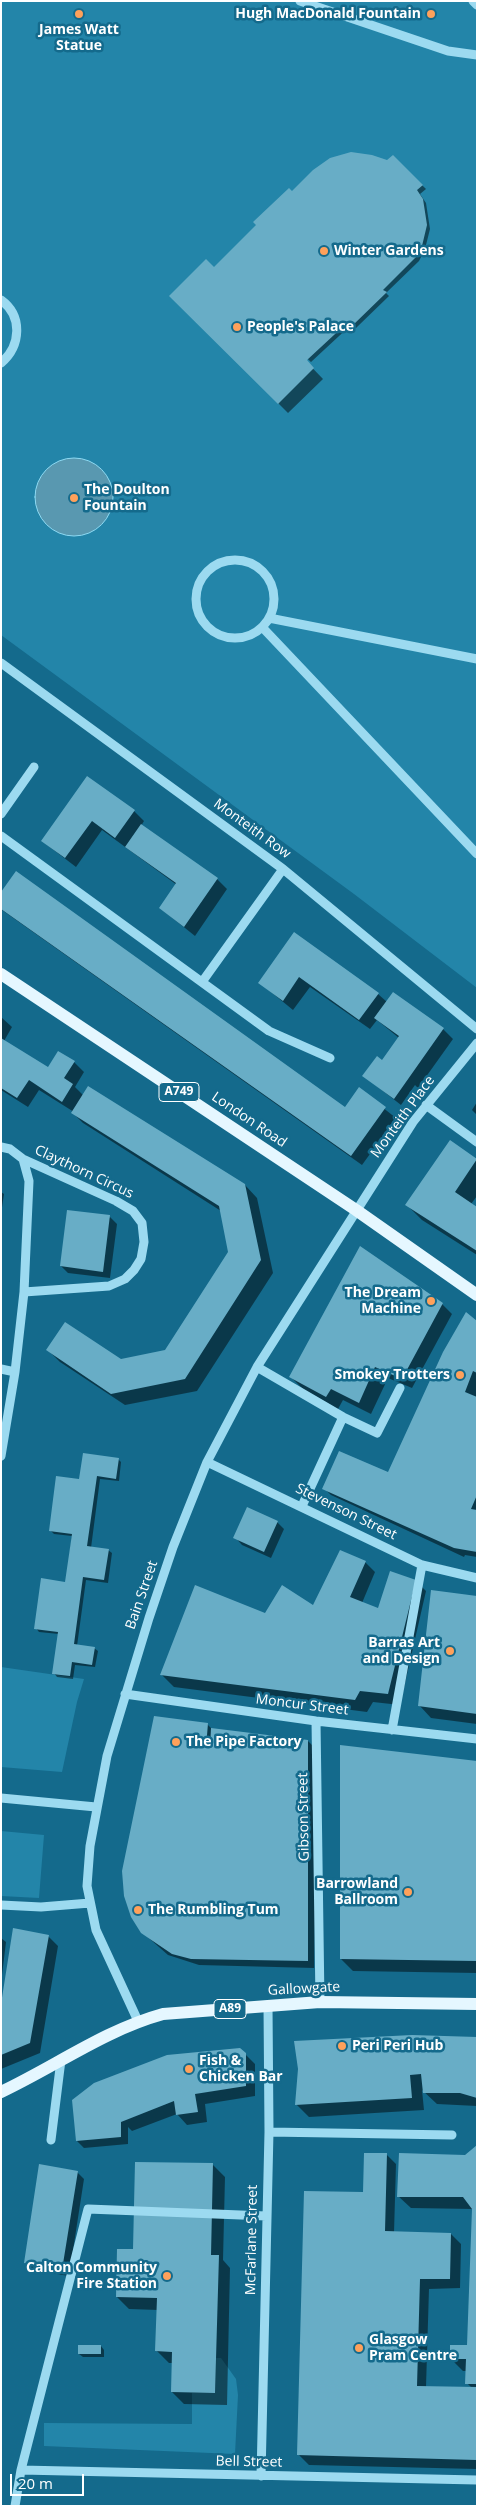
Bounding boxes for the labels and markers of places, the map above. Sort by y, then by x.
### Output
place label: Hugh MacDonald Fountain [235,6,421,22]
marker: James Watt Statue [73,8,85,20]
marker: Hugh MacDonald Fountain [425,8,437,20]
place label: James Watt Statue [39,22,119,54]
place label: Winter Gardens [334,243,444,259]
marker: Winter Gardens [318,245,330,257]
place label: People's Palace [247,319,354,335]
marker: People's Palace [231,321,243,333]
place label: The Doulton Fountain [84,482,170,514]
marker: The Doulton Fountain [68,492,80,504]
place label: The Dream Machine [345,1285,421,1318]
marker: The Dream Machine [425,1295,437,1307]
place label: Smokey Trotters [334,1367,450,1383]
marker: Smokey Trotters [454,1369,466,1381]
place label: Barras Art and Design [363,1635,440,1668]
marker: Barras Art and Design [444,1645,456,1657]
place label: The Pipe Factory [186,1734,301,1750]
marker: The Pipe Factory [170,1736,182,1748]
place label: Barrowland Ballroom [316,1876,398,1908]
marker: Barrowland Ballroom [402,1886,414,1898]
place label: The Rumbling Tum [148,1902,279,1918]
marker: The Rumbling Tum [132,1904,144,1916]
place label: Peri Peri Hub [352,2038,443,2054]
marker: Peri Peri Hub [336,2040,348,2052]
place label: Fish & Chicken Bar [199,2053,283,2086]
marker: Fish & Chicken Bar [183,2063,195,2075]
place label: Calton Community Fire Station [26,2260,157,2292]
marker: Calton Community Fire Station [161,2270,173,2282]
place label: Glasgow Pram Centre [369,2332,457,2364]
marker: Glasgow Pram Centre [353,2342,365,2354]

